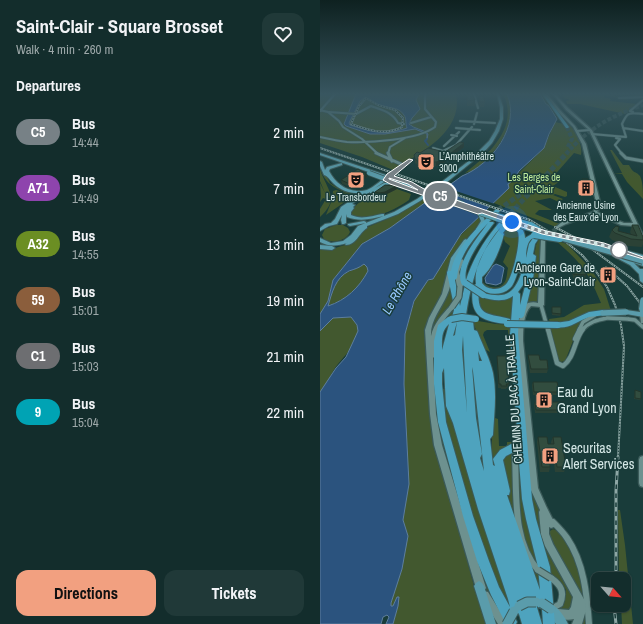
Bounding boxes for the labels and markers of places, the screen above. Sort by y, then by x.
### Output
place label: L’Amphithéâtre 3000 [439,150,495,175]
theatre icon: L’Amphithéâtre 3000 [416,152,436,172]
theatre icon: Le Transbordeur [346,170,366,190]
building icon: Ancienne Usine des Eaux de Lyon [576,178,596,198]
place label: Le Transbordeur [326,191,386,204]
place label: Ancienne Usine des Eaux de Lyon [553,199,619,224]
unlabelled marker [610,241,628,259]
place label: Ancienne Gare de Lyon-Saint-Clair [514,260,596,290]
building icon: Ancienne Gare de Lyon-Saint-Clair [598,265,618,285]
place label: Eau du Grand Lyon [557,383,617,417]
building icon: Eau du Grand Lyon [534,390,554,410]
place label: Securitas Alert Services [562,439,635,473]
building icon: Securitas Alert Services [540,446,560,466]

